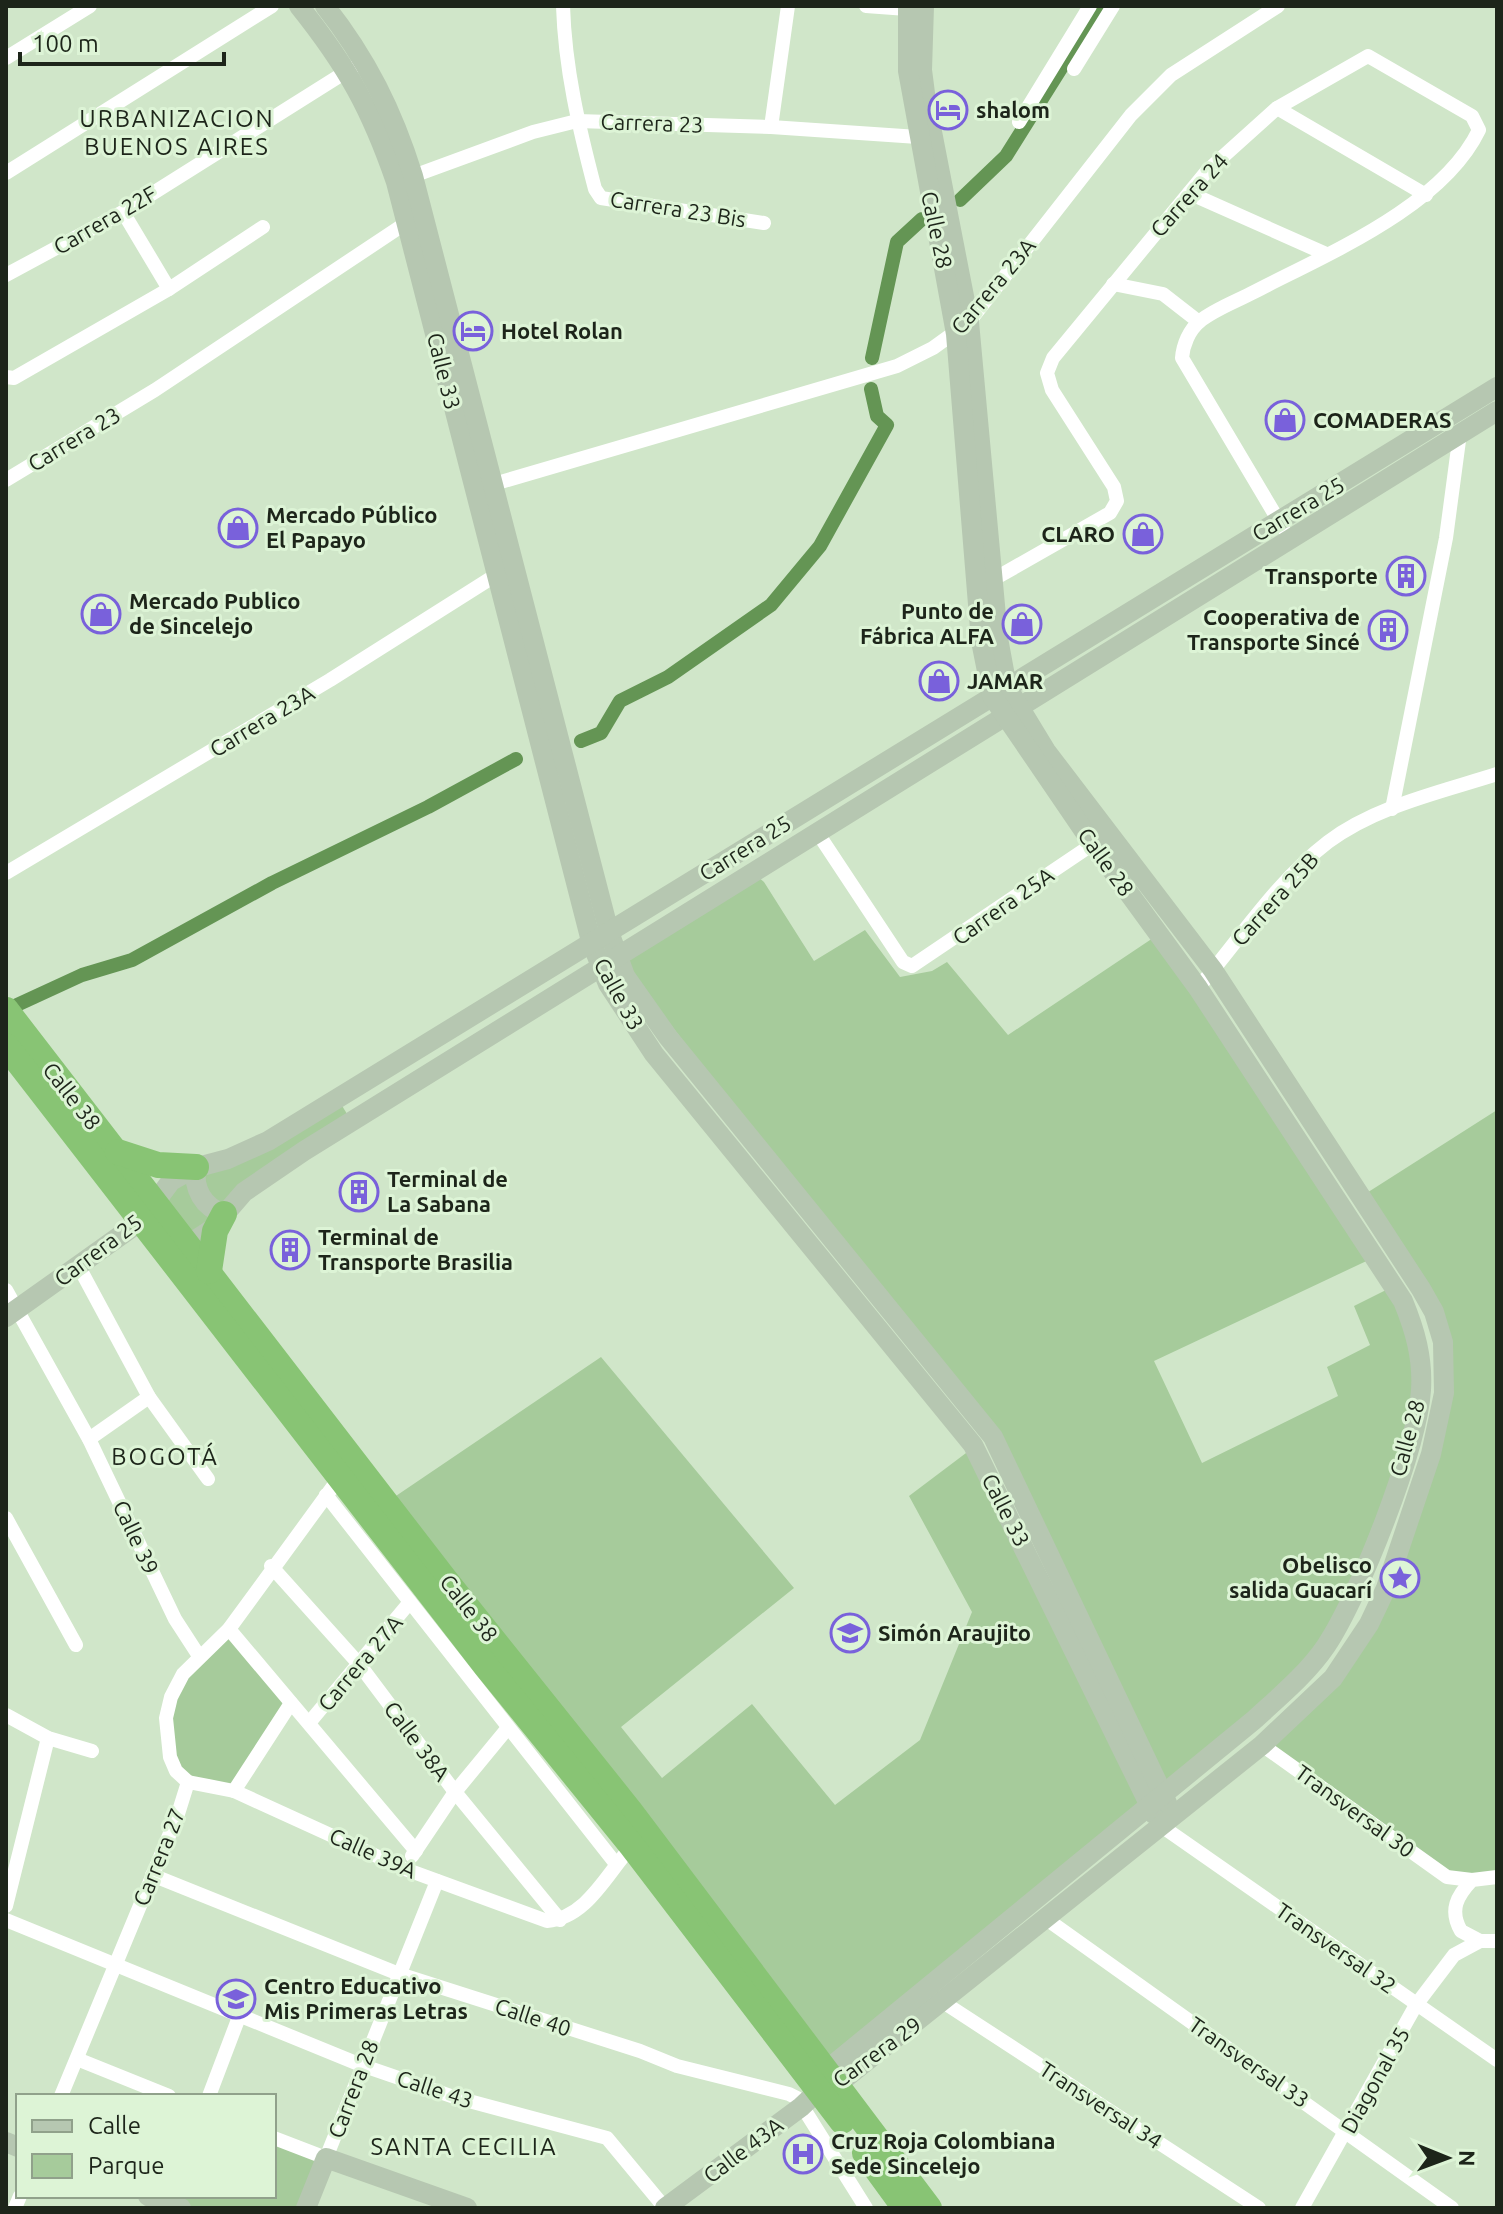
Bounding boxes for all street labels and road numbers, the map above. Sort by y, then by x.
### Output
street label: Carrera 23 [600,108,704,137]
street label: Carrera 24 [1145,148,1232,241]
street label: Carrera 22F [49,180,161,259]
street label: Carrera 23 Bis [608,185,748,232]
street label: Calle 28 [917,189,958,271]
street label: Carrera 23A [945,232,1040,339]
street label: Calle 33 [423,330,466,412]
street label: Carrera 23 [23,401,124,476]
street label: Carrera 25 [1247,471,1348,546]
street label: Carrera 23A [205,679,319,762]
street label: Carrera 25 [694,810,795,885]
street label: Calle 28 [1073,823,1140,901]
street label: Carrera 25B [1226,847,1323,951]
street label: Carrera 25A [947,861,1059,950]
street label: Calle 33 [590,953,649,1034]
street label: Calle 38 [38,1057,106,1134]
street label: Carrera 25 [49,1209,146,1291]
street label: Calle 28 [1384,1397,1429,1479]
street label: Calle 33 [978,1469,1035,1550]
street label: Calle 39 [109,1496,164,1578]
street label: Calle 38 [435,1569,503,1646]
street label: Carrera 27A [312,1609,407,1716]
street label: Calle 38A [380,1696,456,1786]
street label: Transversal 30 [1291,1759,1420,1862]
street label: Carrera 27 [128,1804,189,1909]
street label: Calle 39A [326,1822,421,1883]
street label: Transversal 32 [1271,1897,1401,1998]
street label: Calle 40 [492,1993,574,2041]
street label: Carrera 29 [828,2011,926,2092]
street label: Transversal 33 [1184,2011,1314,2112]
street label: Diagonal 35 [1335,2022,1414,2137]
street label: Carrera 28 [322,2036,383,2141]
street label: Transversal 34 [1035,2056,1167,2153]
street label: Calle 43 [394,2065,476,2113]
street label: Calle 43A [698,2111,788,2187]

